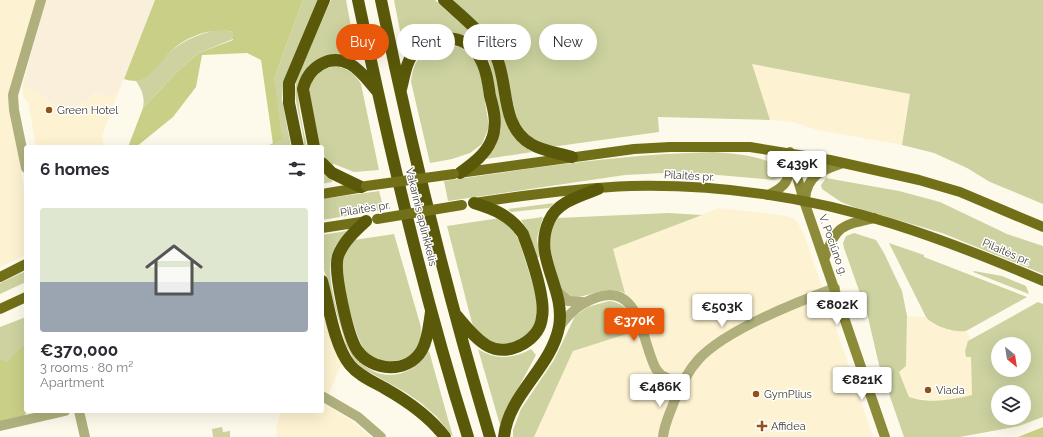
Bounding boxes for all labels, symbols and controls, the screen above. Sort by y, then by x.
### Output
chip: Buy [336,24,389,60]
chip: Rent [397,24,455,60]
chip: Filters [463,24,531,60]
chip: New [539,24,597,60]
place label: Green Hotel [57,104,118,117]
marker: Green Hotel [44,105,54,115]
pin: €439K [769,151,825,185]
text: €439K [776,156,818,171]
icon: filters [286,158,308,180]
text: 6 homes [40,159,109,179]
street label: Vakarinis aplinkkelis [402,166,440,268]
street label: Pilaitės pr. [663,168,715,184]
street label: Pilaitės pr. [339,199,391,219]
street label: V. Pociūno g. [816,212,850,278]
icon: home [138,234,210,306]
street label: Pilaitės pr. [980,236,1032,268]
pin: €802K [809,292,865,326]
pin: €503K [694,294,750,328]
text: €802K [816,297,858,312]
text: €503K [701,299,743,314]
pin: €370K [606,308,662,342]
text: €370K [613,313,655,328]
north arrow [991,337,1031,377]
map controls [991,337,1031,425]
text: €370,000 [40,340,118,360]
text: 3 rooms · 80 m² [40,360,133,375]
pin: €821K [834,367,890,401]
text: €821K [842,372,882,387]
pin: €486K [632,374,688,408]
text: Apartment [40,375,104,390]
text: €486K [639,379,681,394]
place label: Viada [936,384,965,397]
marker: Viada [923,385,933,395]
button: layers [991,385,1031,425]
place label: GymPlius [764,388,812,401]
marker: GymPlius [751,389,761,399]
marker: Affidea [756,420,768,432]
place label: Affidea [771,420,806,433]

